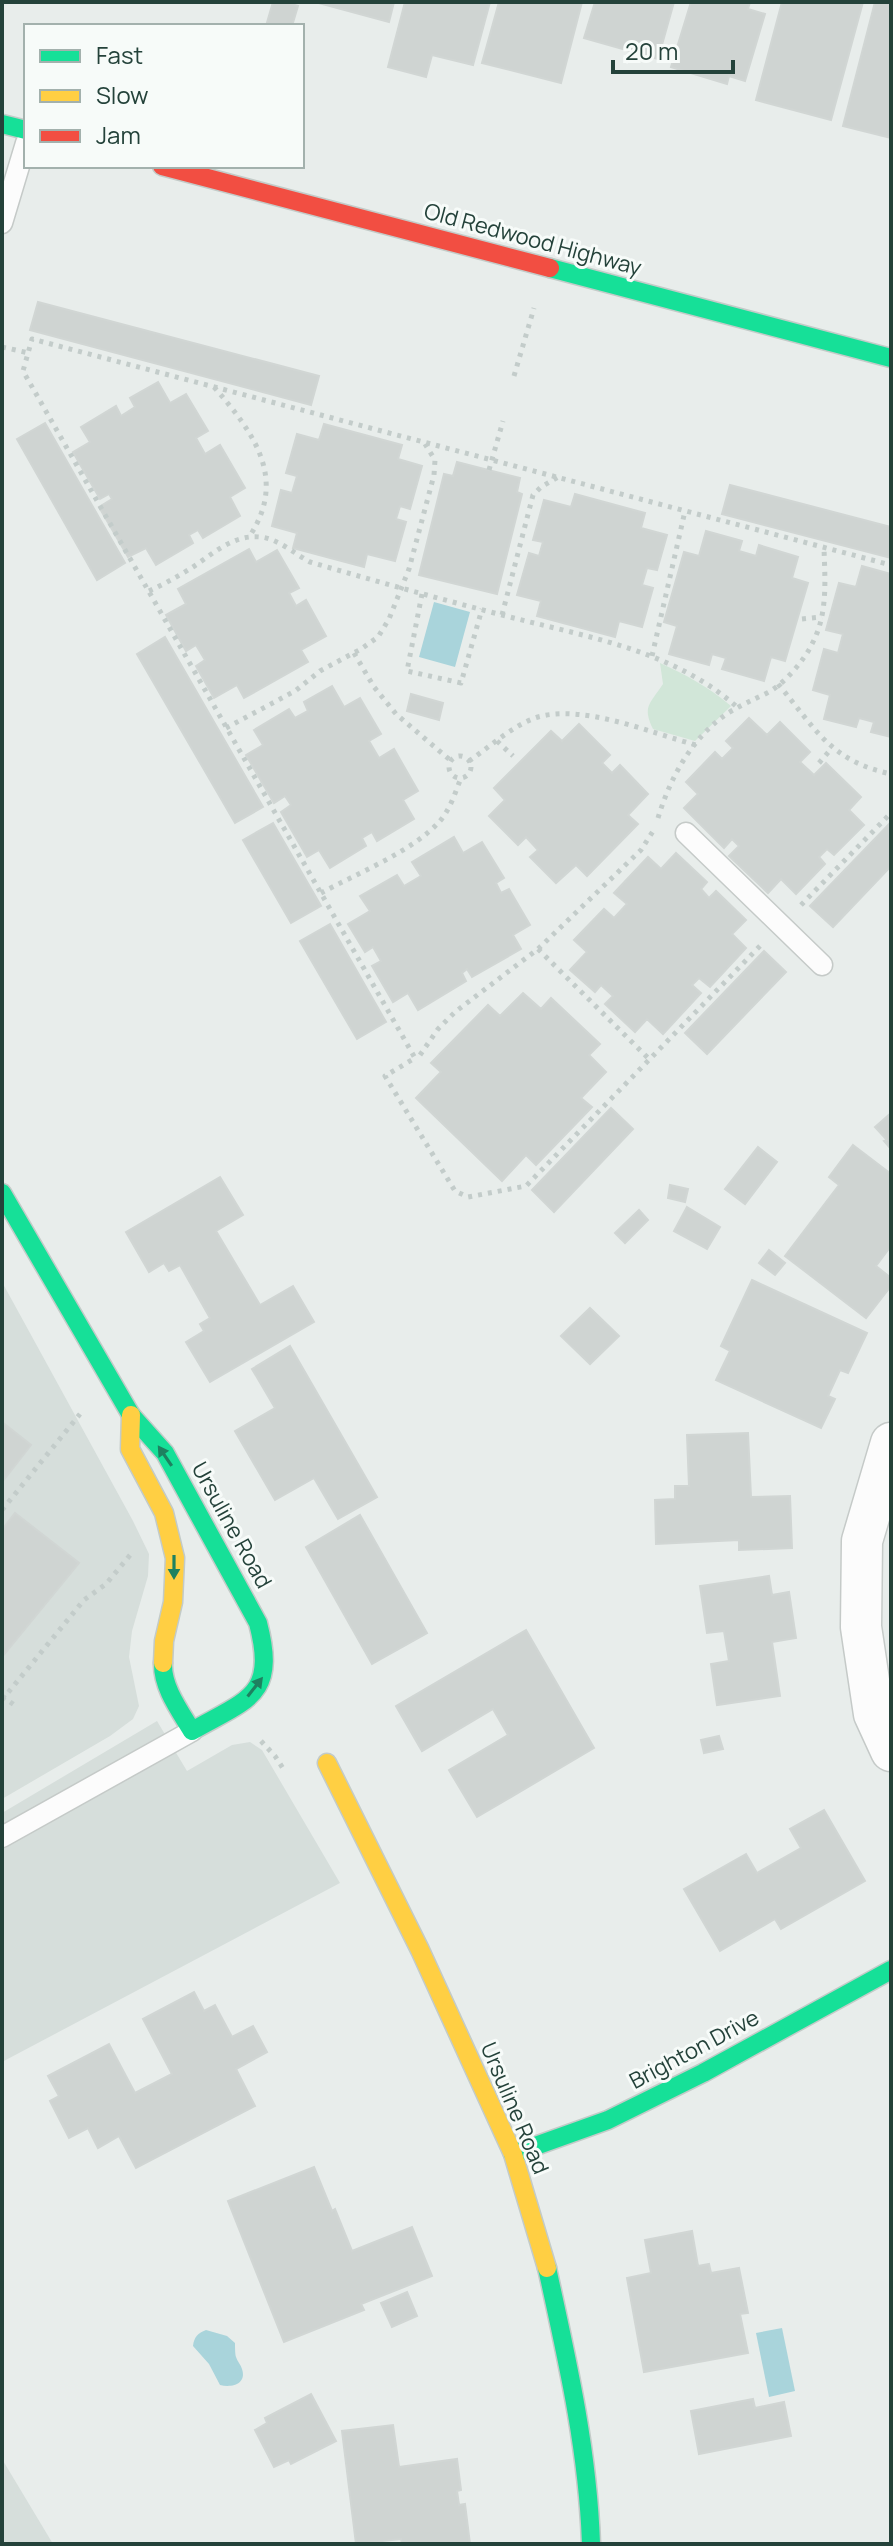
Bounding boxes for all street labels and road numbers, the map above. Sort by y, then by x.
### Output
street label: Old Redwood Highway [421,196,645,283]
street label: Ursuline Road [185,1456,279,1594]
street label: Brighton Drive [624,2002,764,2096]
street label: Ursuline Road [474,2038,556,2178]

